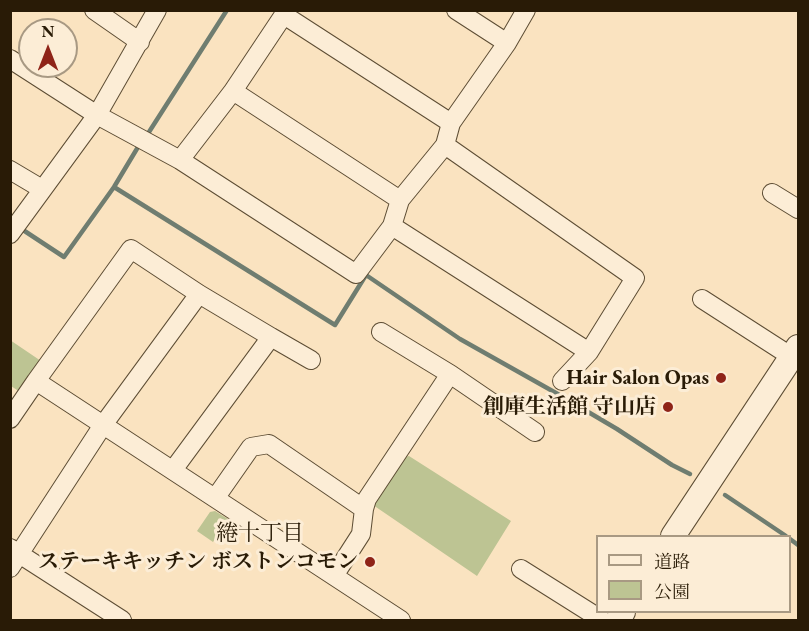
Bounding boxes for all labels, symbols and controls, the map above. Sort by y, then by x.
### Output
north arrow [18,18,78,78]
text: N [42,21,54,42]
place label: Hair Salon Opas [566,365,709,391]
marker: Hair Salon Opas [714,371,728,385]
place label: 創庫生活館 守山店 [483,394,656,420]
marker: 創庫生活館 守山店 [661,400,675,414]
district label: 綣十丁目 [216,521,304,547]
legend [596,535,791,613]
place label: ステーキキッチン ボストンコモン [38,549,358,575]
text: 道路 [654,550,690,573]
marker: ステーキキッチン ボストンコモン [363,555,377,569]
text: 公園 [654,580,690,603]

